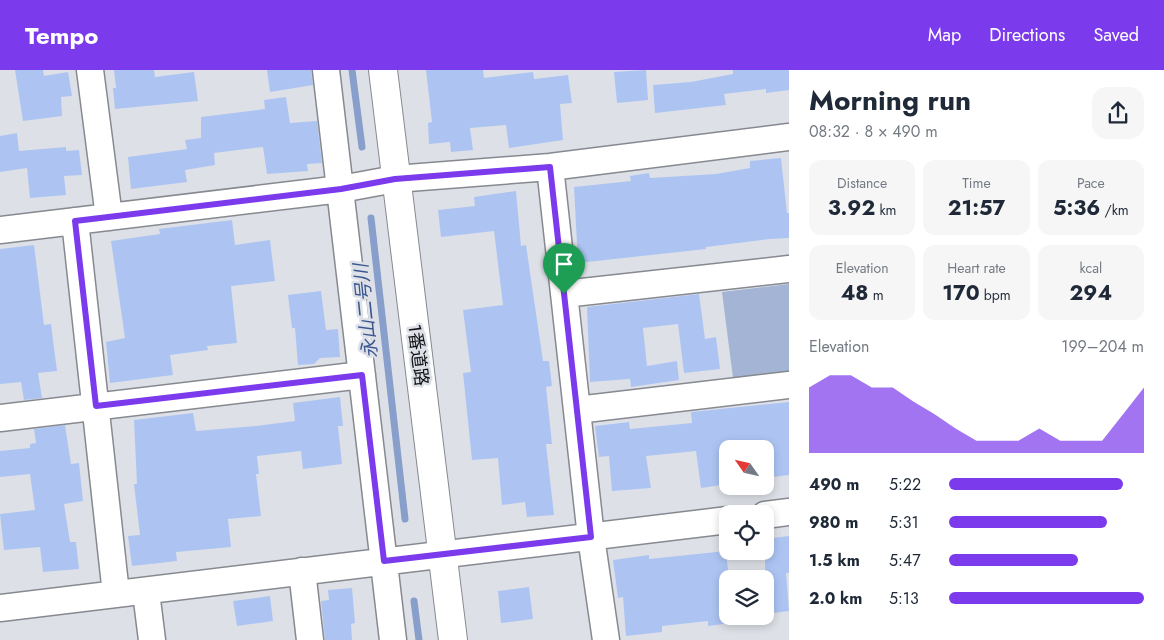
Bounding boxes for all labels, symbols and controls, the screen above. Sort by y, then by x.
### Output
text: Tempo [25,18,98,53]
text: Map [928,22,961,48]
text: Directions [989,22,1065,48]
text: Saved [1093,22,1139,48]
text: Morning run [809,80,971,121]
button: share [1092,87,1144,139]
text: 08:32 · 8 × 490 m [809,120,938,143]
text: Distance [837,173,887,193]
text: Time [962,173,991,193]
text: Pace [1077,173,1105,193]
text: 3.92 [828,193,875,223]
text: 21:57 [948,193,1005,223]
text: 5:36 [1053,193,1100,223]
text: km [875,200,896,220]
text: /km [1100,200,1129,220]
pin [543,243,585,294]
icon: arrive [550,250,578,278]
text: Elevation [836,258,889,278]
text: Heart rate [947,258,1006,278]
text: kcal [1080,258,1102,278]
water label: 永山二号川 [347,260,384,360]
text: 48 [841,278,869,308]
text: 170 [942,278,980,308]
text: 294 [1070,278,1112,308]
text: m [869,285,884,305]
text: bpm [980,285,1011,305]
street label: 1番道路 [401,323,435,387]
text: Elevation [809,335,869,358]
text: 199–204 m [1061,335,1144,358]
north arrow [719,440,774,495]
map controls [719,440,774,625]
text: 490 m [809,473,859,496]
text: 5:22 [889,473,921,496]
button: locate [719,505,774,560]
text: 980 m [809,511,858,534]
text: 5:31 [889,511,919,534]
text: 1.5 km [809,549,860,572]
text: 5:47 [889,549,921,572]
button: layers [719,570,774,625]
text: 2.0 km [809,587,862,610]
text: 5:13 [889,587,919,610]

